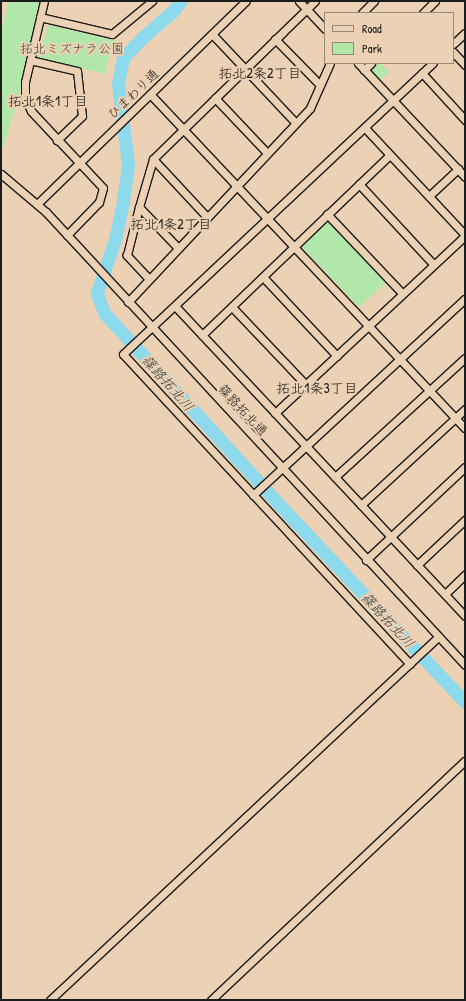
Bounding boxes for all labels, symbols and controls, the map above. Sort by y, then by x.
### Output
legend [324,12,454,64]
text: Road [362,20,382,37]
park label: 拓北ミズナラ公園 [20,40,124,56]
text: Park [362,40,382,57]
district label: 拓北2条2丁目 [218,65,302,81]
street label: ひまわり通 [104,66,162,122]
district label: 拓北1条1丁目 [8,93,88,109]
district label: 拓北1条2丁目 [130,216,212,232]
water label: 篠路拓北川 [138,351,198,415]
district label: 拓北1条3丁目 [276,380,358,396]
street label: 篠路拓北通 [215,381,271,439]
water label: 篠路拓北川 [358,589,418,651]

